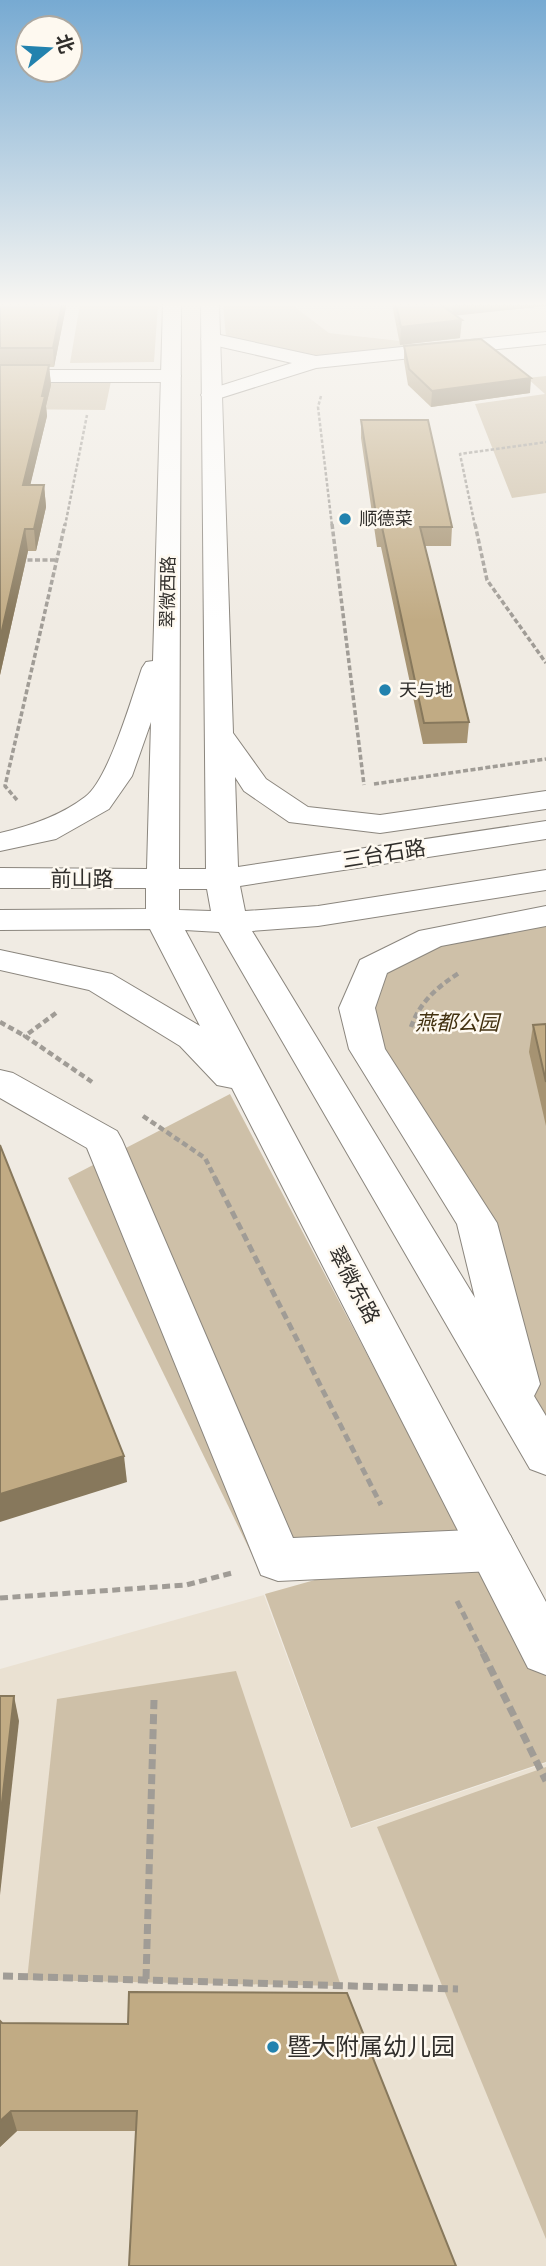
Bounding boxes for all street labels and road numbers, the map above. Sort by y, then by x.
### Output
street label: 翠微西路 [154,556,180,628]
street label: 三台石路 [340,833,428,873]
street label: 前山路 [51,864,114,892]
street label: 翠微东路 [323,1241,387,1328]

